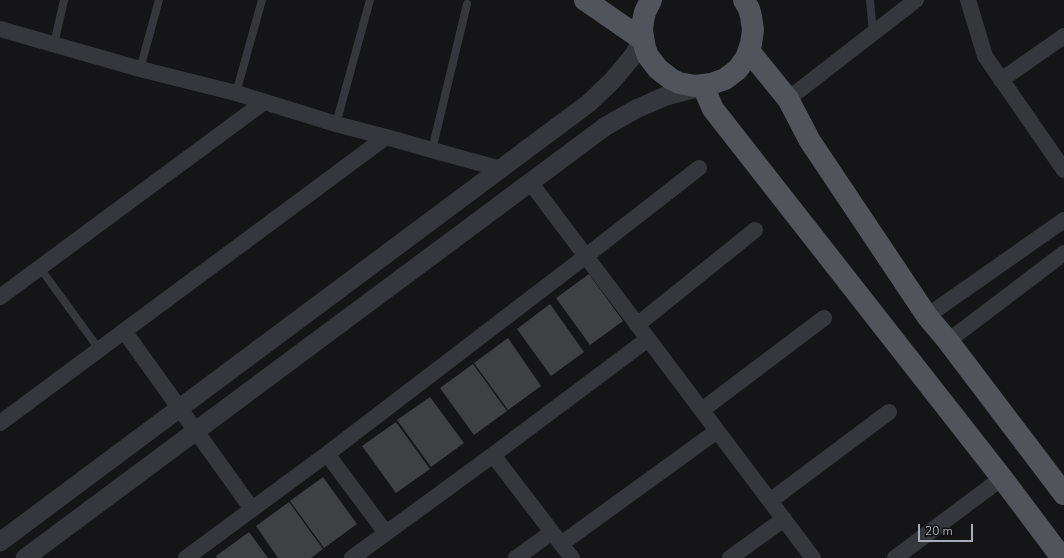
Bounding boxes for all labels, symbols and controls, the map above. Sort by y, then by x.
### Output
scale bar [920,516,975,542]
text: 20 m [925,523,953,539]

